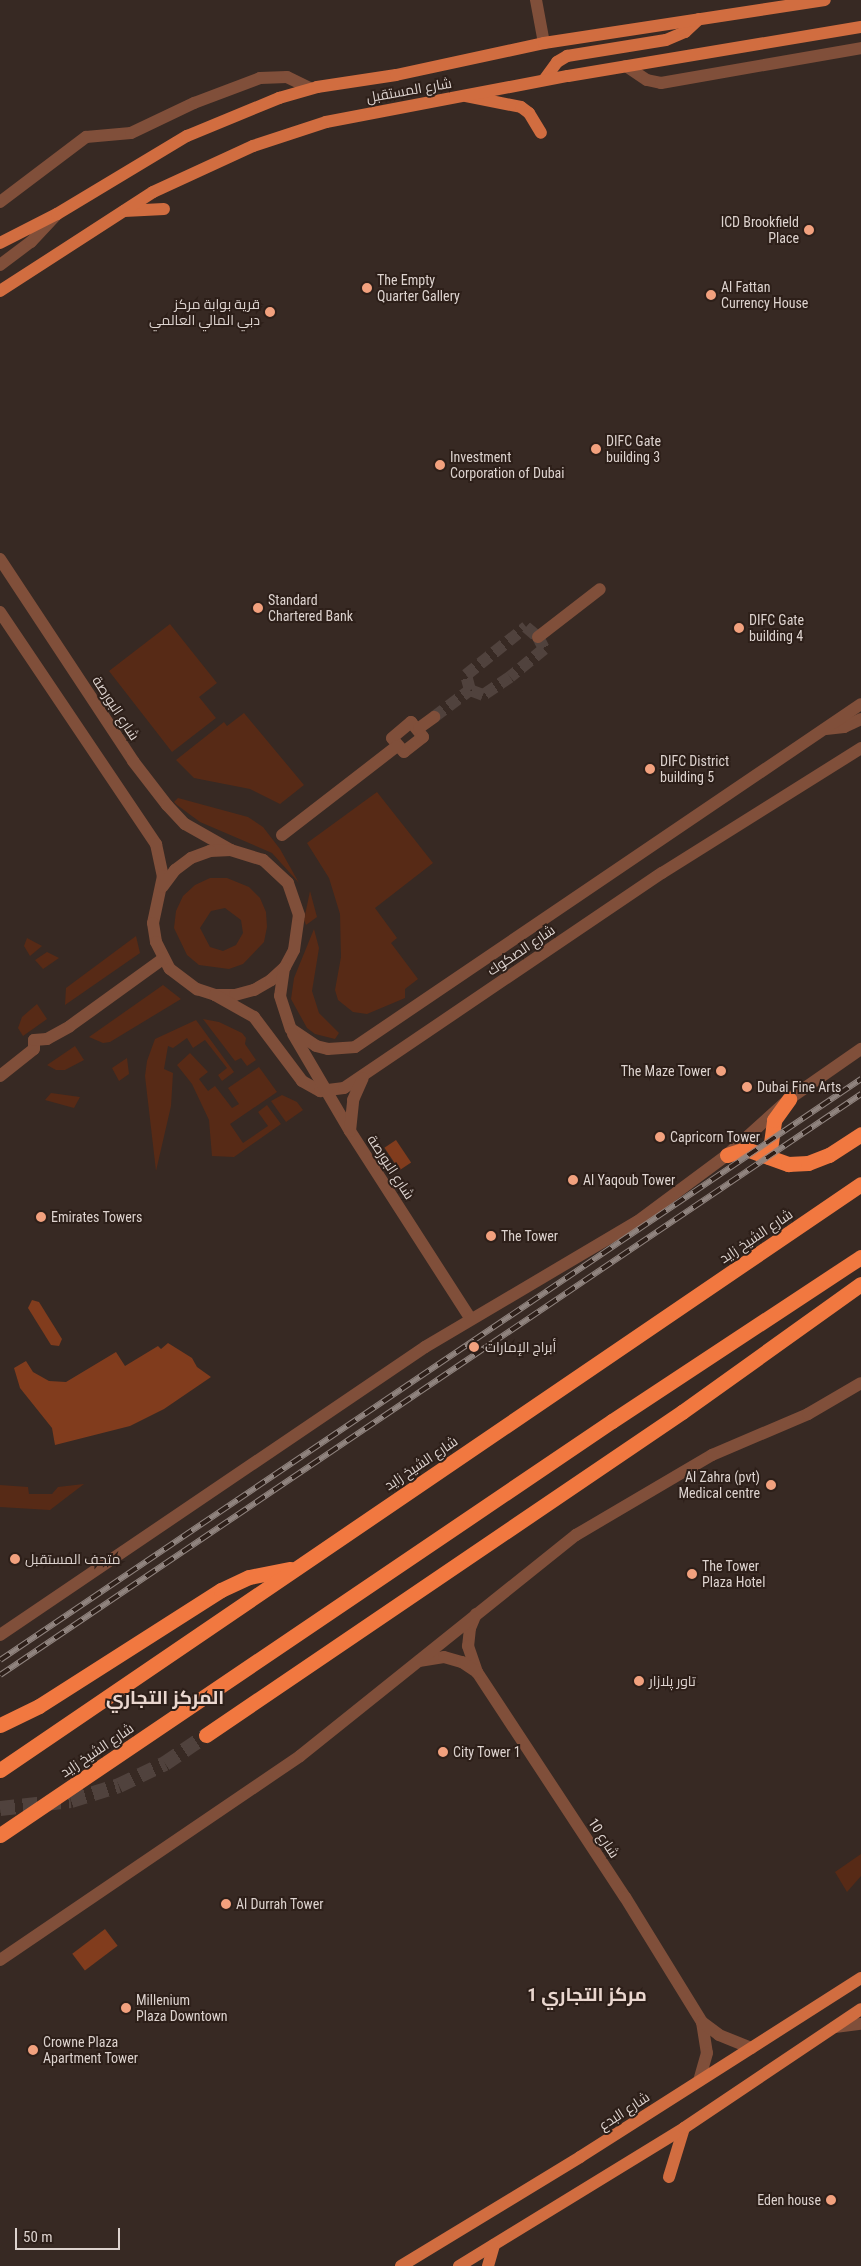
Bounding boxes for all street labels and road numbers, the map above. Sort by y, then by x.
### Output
street label: شارع المستقبل [365,74,453,106]
street label: شارع البورصة [89,673,143,743]
street label: شارع الصكوك [484,921,558,979]
street label: شارع البورصة [364,1132,418,1202]
street label: شارع الشيخ زايد [716,1205,796,1267]
street label: شارع الشيخ زايد [381,1432,461,1494]
street label: شارع الشيخ زايد [57,1719,137,1781]
street label: شارع 10 [585,1815,623,1861]
street label: شارع البدع [595,2088,653,2134]

